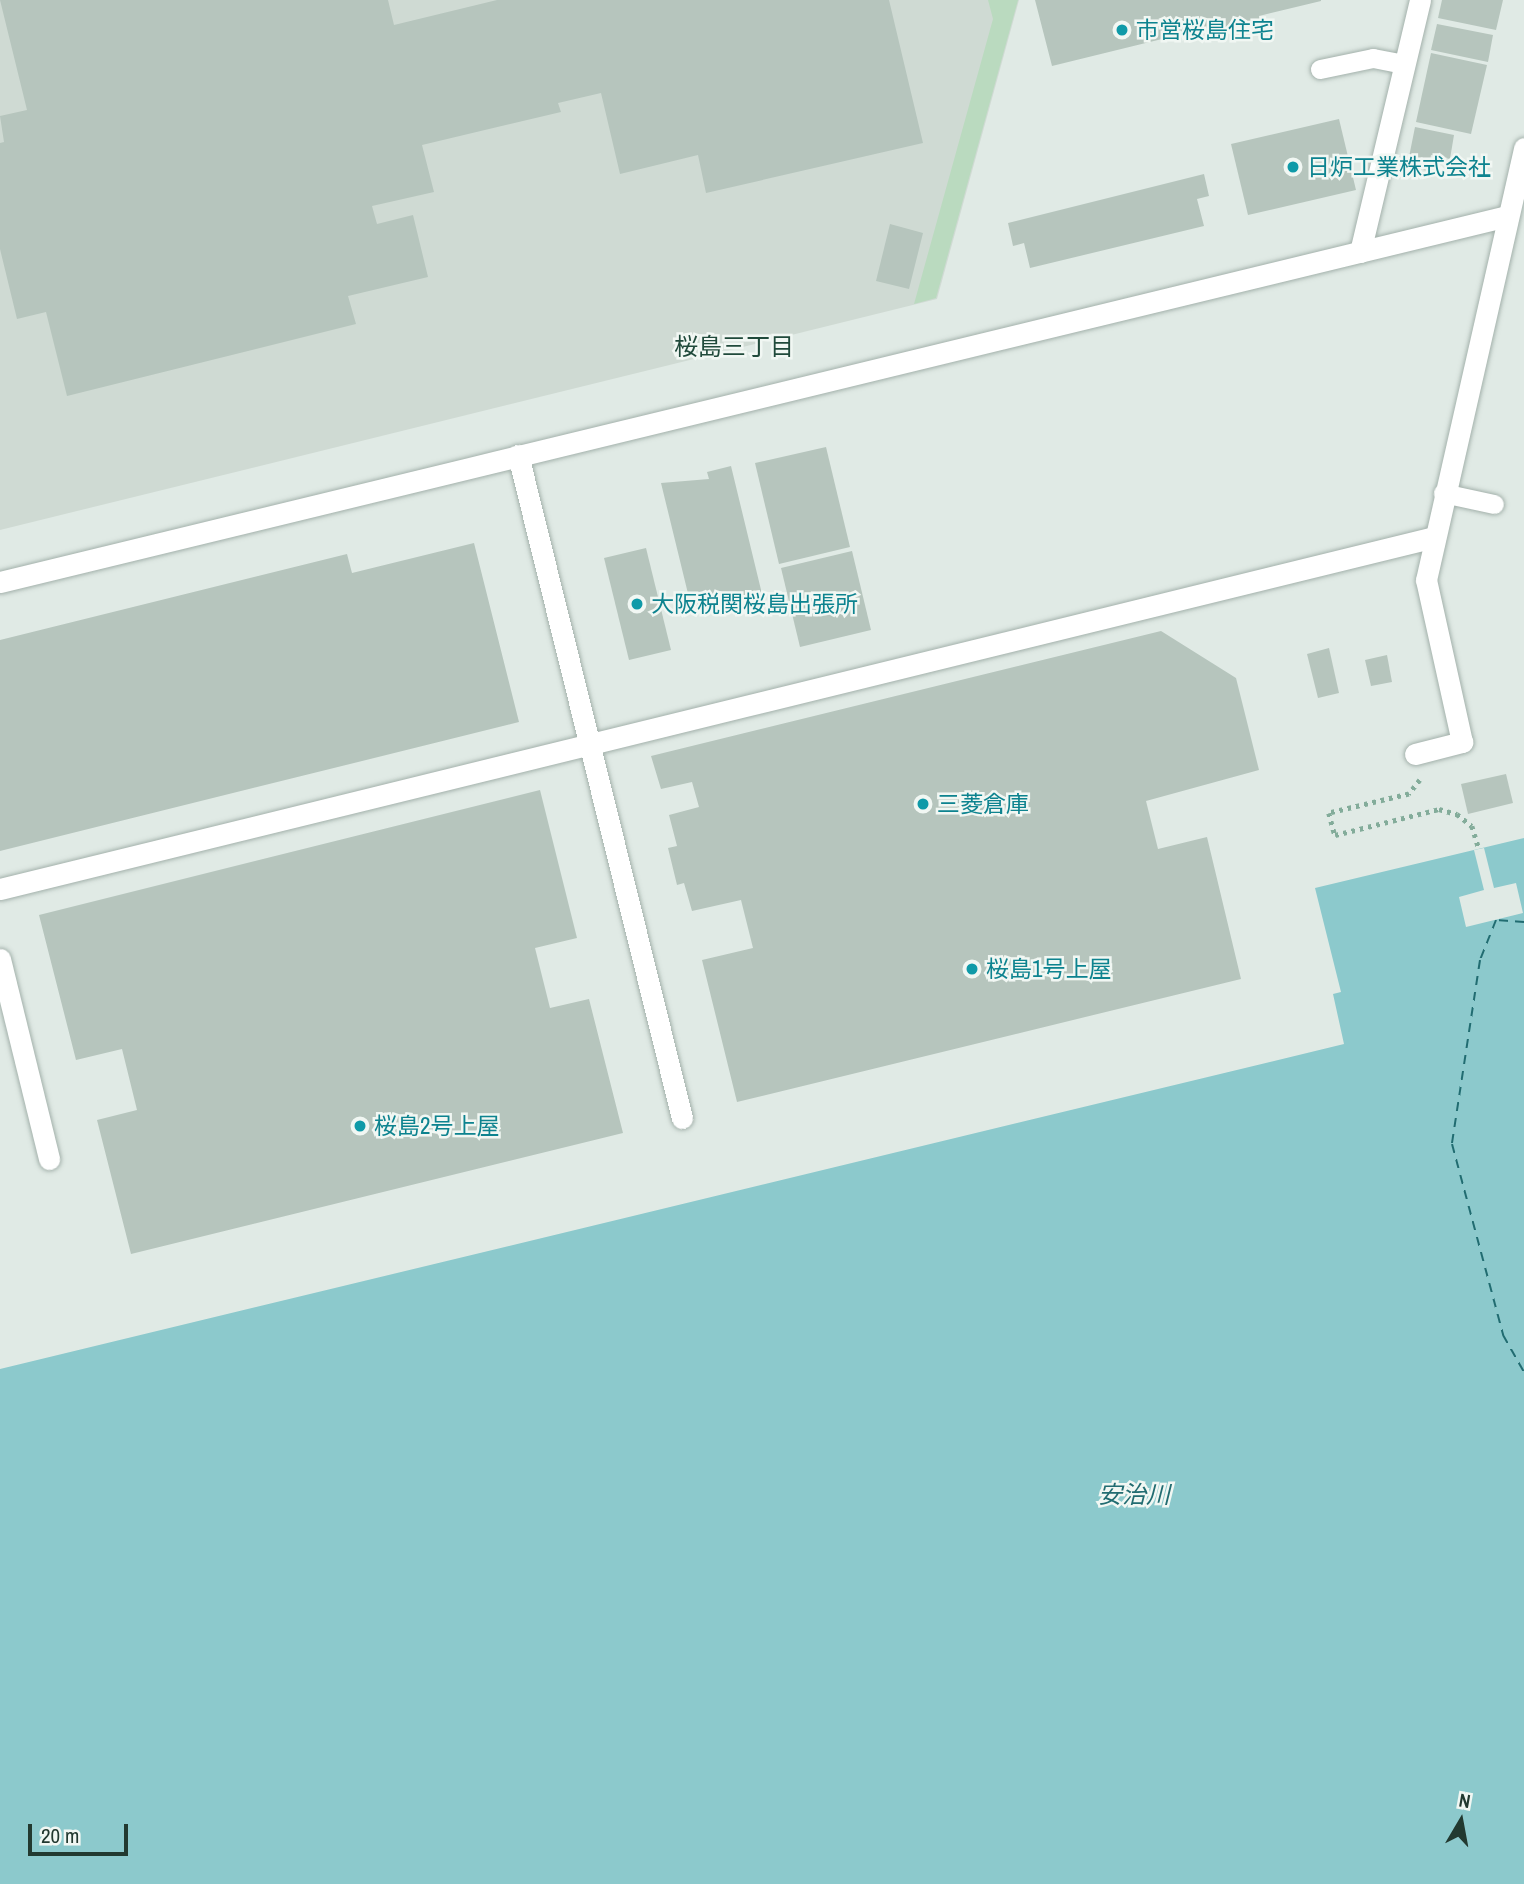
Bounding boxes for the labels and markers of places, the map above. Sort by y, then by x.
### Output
place label: 市営桜島住宅 [1136,16,1274,44]
marker: 市営桜島住宅 [1114,22,1130,38]
place label: 日炉工業株式会社 [1307,153,1491,181]
marker: 日炉工業株式会社 [1285,159,1301,175]
place label: 大阪税関桜島出張所 [651,590,858,618]
marker: 大阪税関桜島出張所 [629,596,645,612]
place label: 三菱倉庫 [937,790,1029,818]
marker: 三菱倉庫 [915,796,931,812]
place label: 桜島1号上屋 [986,955,1111,983]
marker: 桜島1号上屋 [964,961,980,977]
place label: 桜島2号上屋 [374,1112,499,1140]
marker: 桜島2号上屋 [352,1118,368,1134]

